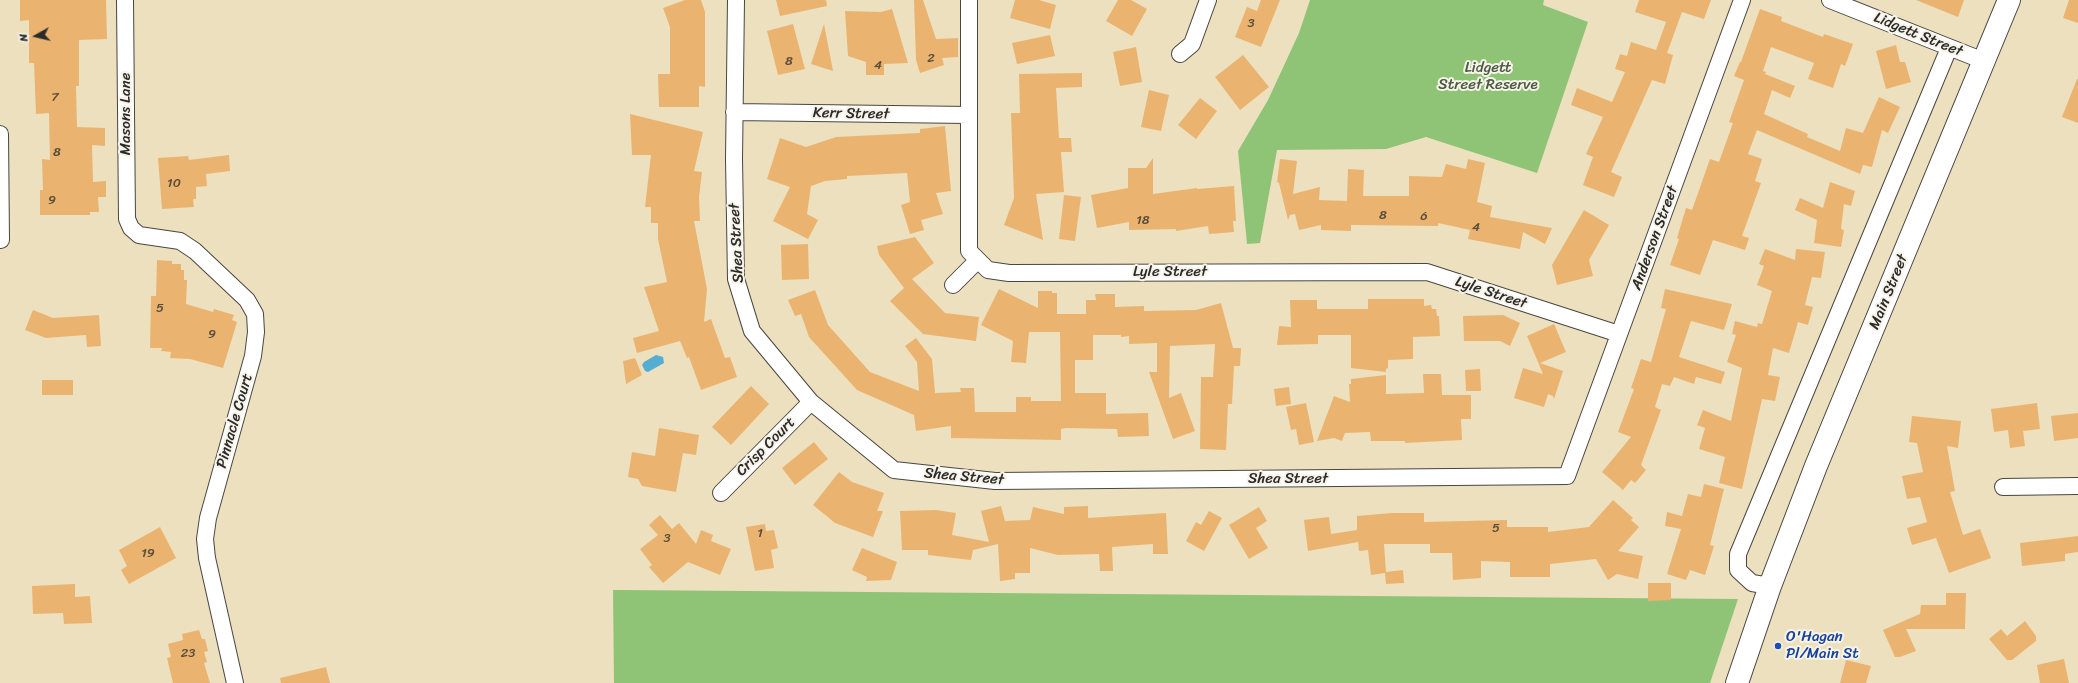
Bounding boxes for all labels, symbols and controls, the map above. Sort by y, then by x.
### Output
street label: Lidgett Street [1871,9,1965,61]
north arrow [16,16,56,56]
house number: 3 [1247,16,1255,32]
text: N [14,33,34,43]
house number: 2 [927,51,935,67]
house number: 8 [785,54,793,70]
house number: 4 [874,58,882,74]
park label: Lidgett Street Reserve [1438,59,1538,94]
street label: Masons Lane [117,73,135,155]
house number: 7 [51,90,59,106]
street label: Kerr Street [813,104,889,124]
house number: 8 [53,145,61,161]
house number: 10 [167,176,181,192]
street label: Anderson Street [1628,183,1682,293]
house number: 9 [48,193,56,209]
street label: Shea Street [726,203,748,283]
house number: 8 [1379,208,1387,224]
house number: 6 [1420,209,1428,225]
house number: 18 [1136,213,1150,229]
house number: 4 [1472,220,1480,236]
street label: Main Street [1866,252,1912,332]
street label: Lyle Street [1133,263,1207,281]
street label: Lyle Street [1453,273,1529,313]
house number: 5 [156,301,164,317]
house number: 9 [208,327,216,343]
street label: Pinnacle Court [213,372,257,470]
street label: Crisp Court [733,414,799,480]
street label: Shea Street [923,465,1005,489]
street label: Shea Street [1248,470,1328,488]
house number: 5 [1492,521,1500,537]
house number: 1 [757,526,763,542]
house number: 3 [663,531,671,547]
house number: 19 [141,546,155,562]
place label: O'Hagan Pl/Main St [1786,628,1859,663]
marker: O'Hagan Pl/Main St [1773,641,1783,651]
house number: 23 [181,646,195,662]

